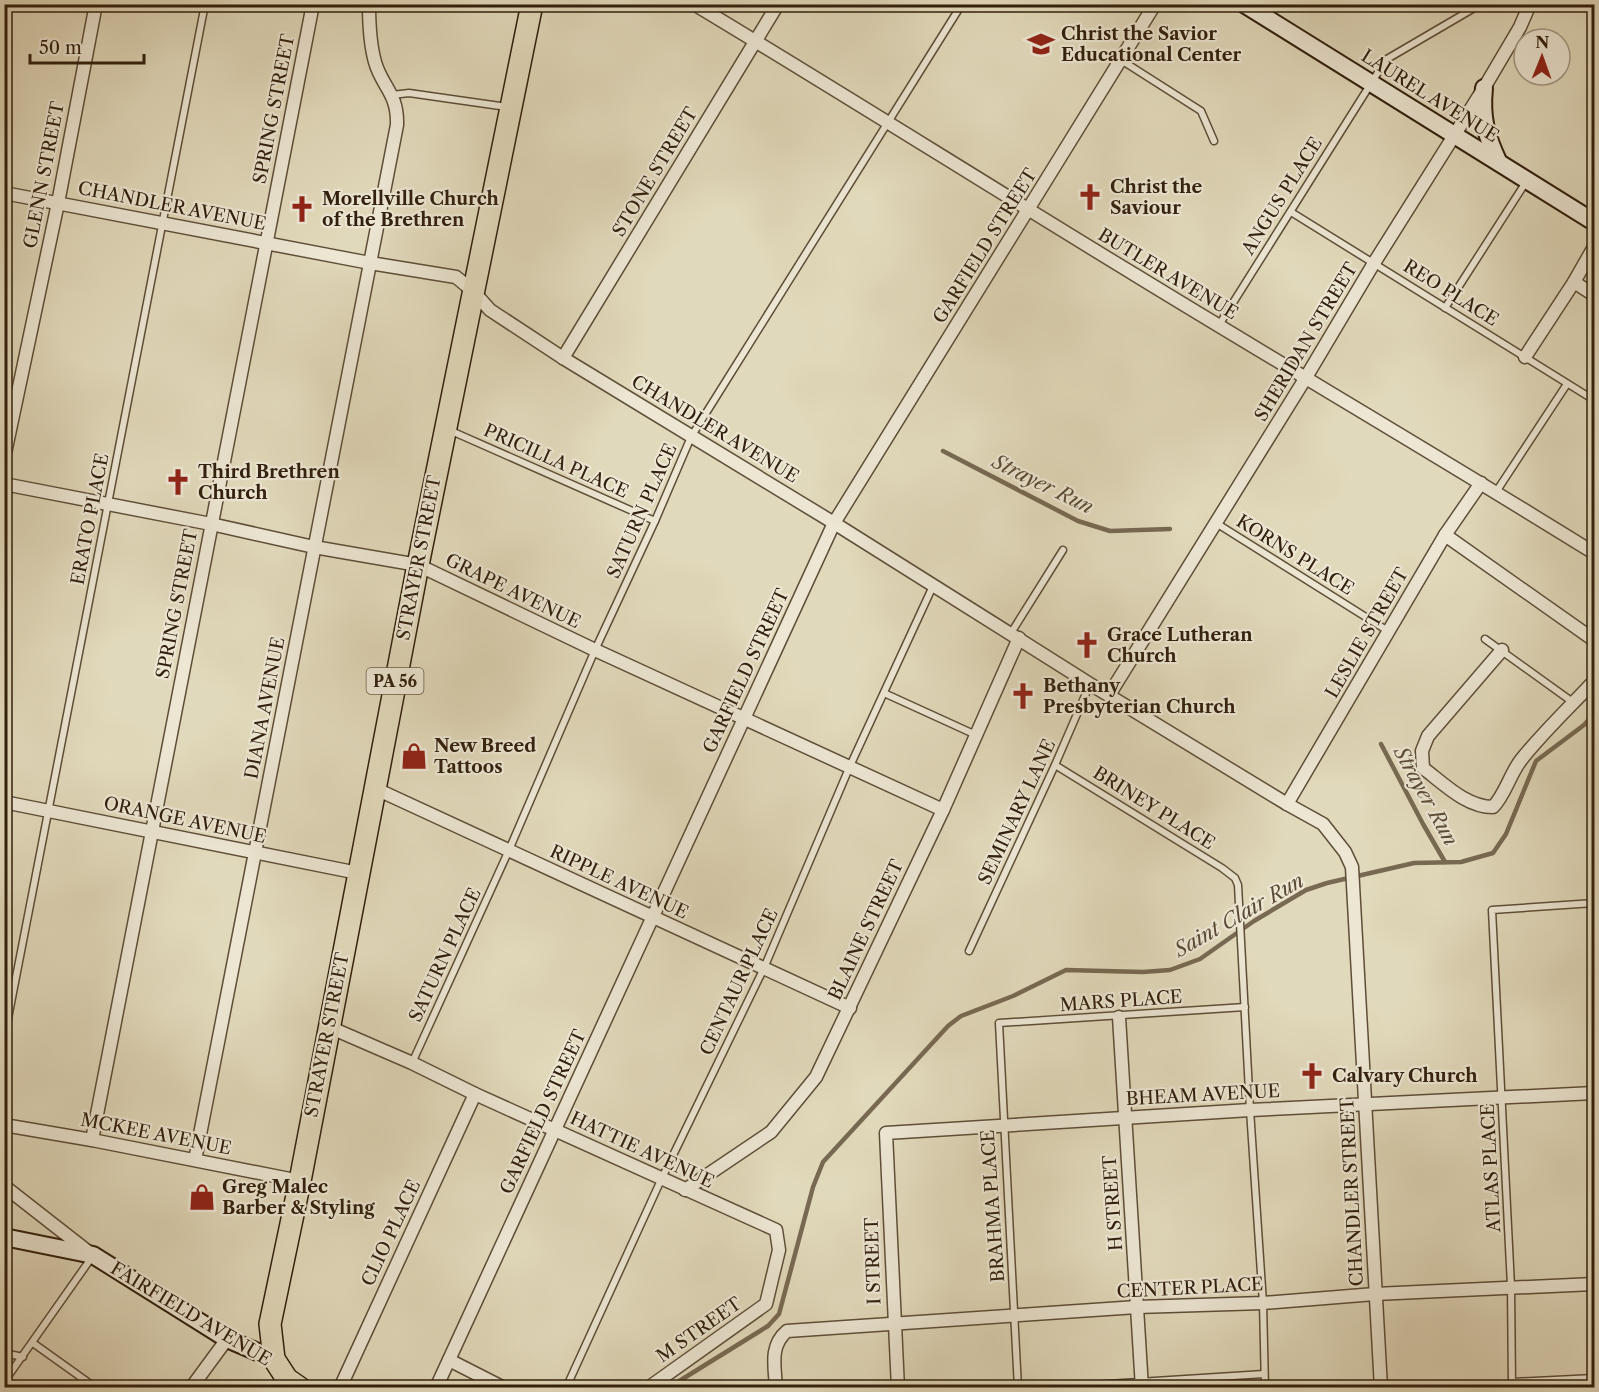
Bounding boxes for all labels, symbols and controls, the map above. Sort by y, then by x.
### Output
place label: Christ the Savior Educational Center [1061,23,1241,66]
scale bar [30,27,144,65]
north arrow [1512,27,1572,87]
school or university icon: Christ the Savior Educational Center [1026,29,1056,59]
street label: SPRING STREET [249,32,299,186]
text: N [1535,32,1549,52]
text: 50 m [39,37,82,59]
street label: LAUREL AVENUE [1357,45,1503,147]
street label: GLENN STREET [19,99,69,250]
street label: STONE STREET [608,103,703,241]
street label: ANGUS PLACE [1236,133,1327,260]
street label: GARFIELD STREET [928,164,1042,328]
place label: Christ the Saviour [1110,176,1203,219]
street label: CHANDLER AVENUE [76,177,268,235]
church icon: Christ the Saviour [1075,182,1105,212]
place label: Morellville Church of the Brethren [322,188,500,231]
church icon: Morellville Church of the Brethren [287,194,317,224]
street label: BUTLER AVENUE [1094,224,1242,324]
street label: REO PLACE [1399,255,1503,331]
street label: SHERIDAN STREET [1250,258,1362,425]
street label: CHANDLER AVENUE [627,370,803,488]
street label: PRICILLA PLACE [480,419,632,503]
street label: SATURN PLACE [602,440,682,582]
water label: Strayer Run [988,449,1097,519]
street label: ERATO PLACE [66,451,114,587]
place label: Third Brethren Church [198,461,340,504]
church icon: Third Brethren Church [163,467,193,497]
street label: STRAYER STREET [392,473,446,642]
street label: KORNS PLACE [1232,510,1358,600]
street label: SPRING STREET [152,527,202,681]
street label: GRAPE AVENUE [442,549,584,633]
street label: LESLIE STREET [1321,564,1413,702]
street label: GARFIELD STREET [698,585,794,757]
place label: Grace Lutheran Church [1107,624,1253,667]
church icon: Grace Lutheran Church [1072,630,1102,660]
street label: DIANA AVENUE [240,635,290,781]
road number: PA 56 [366,668,424,694]
place label: Bethany Presbyterian Church [1043,675,1236,718]
church icon: Bethany Presbyterian Church [1008,681,1038,711]
place label: New Breed Tattoos [434,735,536,778]
street label: SEMINARY LANE [974,736,1060,888]
shop icon: New Breed Tattoos [399,741,429,771]
water label: Strayer Run [1388,741,1463,850]
street label: BRINEY PLACE [1089,762,1219,854]
street label: ORANGE AVENUE [102,792,268,848]
street label: RIPPLE AVENUE [546,840,692,924]
street label: BLAINE STREET [824,856,908,1004]
water label: Saint Clair Run [1169,868,1308,962]
street label: SATURN PLACE [404,885,486,1025]
street label: CENTAUR PLACE [695,905,783,1059]
street label: STRAYER STREET [300,950,354,1119]
street label: MARS PLACE [1059,986,1183,1016]
street label: GARFIELD STREET [495,1026,591,1198]
church icon: Calvary Church [1297,1061,1327,1091]
place label: Calvary Church [1332,1065,1478,1087]
street label: BHEAM AVENUE [1125,1080,1281,1110]
street label: CHANDLER STREET [1336,1097,1368,1287]
street label: ATLAS PLACE [1477,1103,1505,1234]
street label: HATTIE AVENUE [567,1107,717,1193]
street label: MCKEE AVENUE [79,1109,233,1159]
street label: BRAHMA PLACE [977,1129,1009,1283]
street label: H STREET [1099,1154,1127,1252]
place label: Greg Malec Barber & Styling [222,1176,375,1219]
street label: CLIO PLACE [357,1176,425,1290]
shop icon: Greg Malec Barber & Styling [187,1182,217,1212]
street label: I STREET [860,1216,886,1305]
street label: FAIRFIELD AVENUE [107,1257,275,1371]
street label: CENTER PLACE [1116,1273,1264,1303]
street label: M STREET [652,1292,746,1367]

